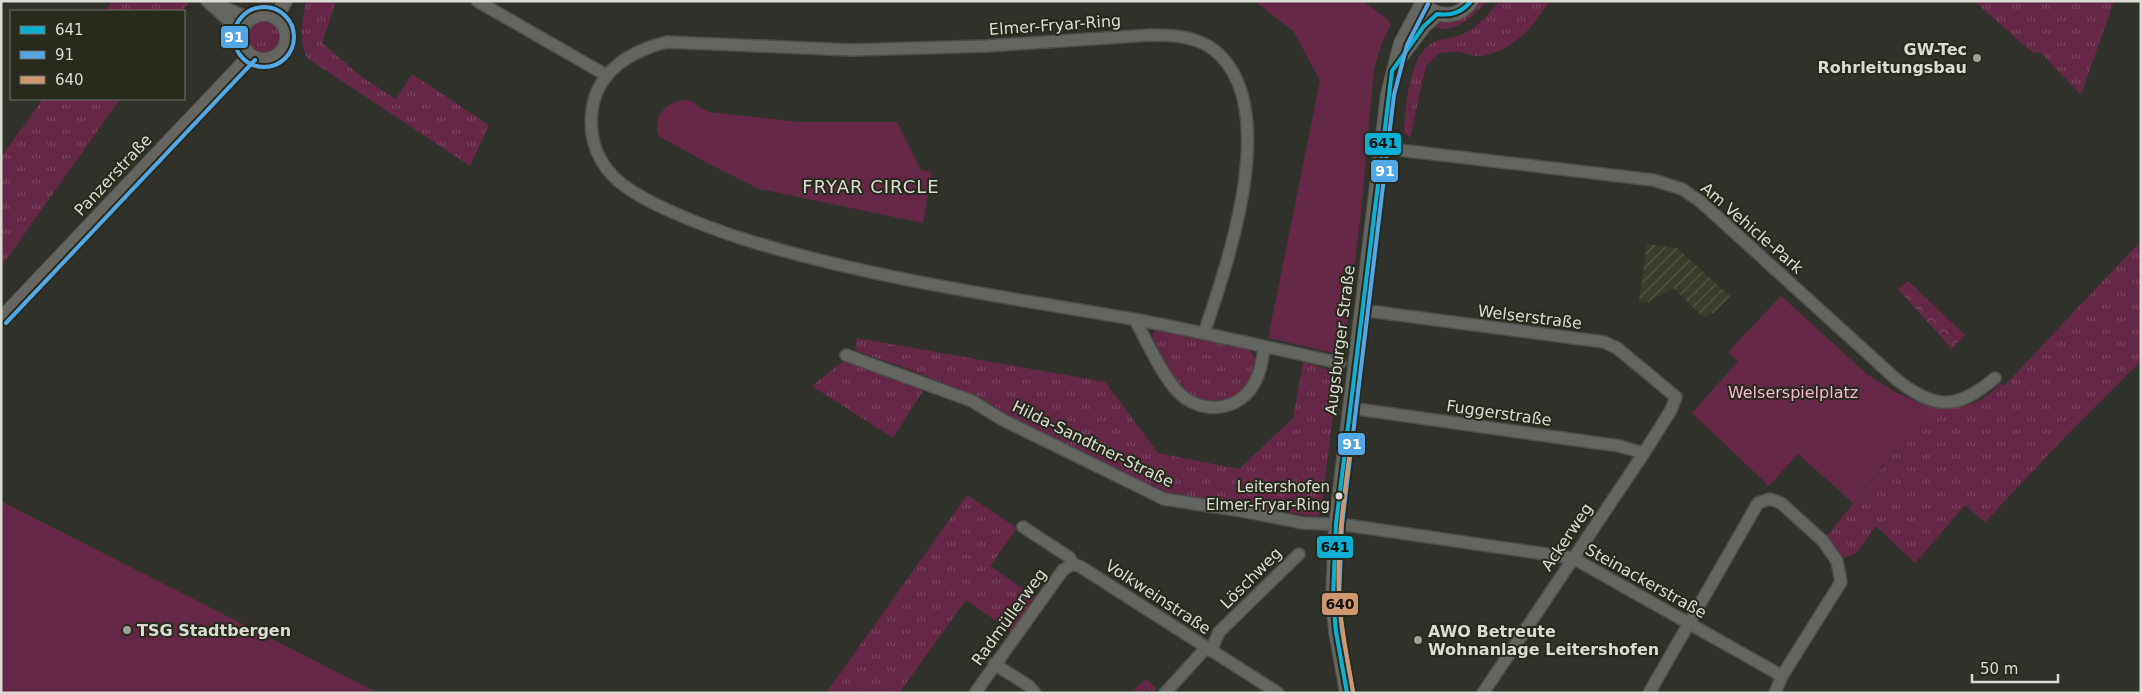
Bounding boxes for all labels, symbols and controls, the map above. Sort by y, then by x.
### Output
legend [10,10,185,100]
street label: Elmer-Fryar-Ring [988,11,1122,39]
text: 641 [55,21,84,39]
line badge: 91 [220,25,249,49]
text: 91 [224,29,244,45]
place label: GW-Tec Rohrleitungsbau [1818,40,1967,77]
text: 91 [55,46,74,64]
marker: GW-Tec Rohrleitungsbau [1971,52,1983,64]
text: 640 [55,71,84,89]
street label: Panzerstraße [70,130,156,220]
line badge: 641 [1364,132,1402,156]
text: 641 [1368,135,1398,151]
line badge: 91 [1370,159,1399,183]
text: 91 [1375,163,1395,179]
district label: FRYAR CIRCLE [802,176,940,197]
street label: Am Vehicle-Park [1697,178,1808,278]
street label: Augsburger Straße [1321,264,1359,416]
street label: Welserstraße [1477,301,1583,333]
park label: Welserspielplatz [1728,383,1858,402]
street label: Fuggerstraße [1445,396,1553,430]
street label: Hilda-Sandtner-Straße [1009,397,1177,491]
line badge: 91 [1337,432,1366,456]
text: 91 [1342,436,1362,452]
place label: Leitershofen Elmer-Fryar-Ring [1206,478,1330,514]
marker: Leitershofen Elmer-Fryar-Ring [1334,491,1344,501]
street label: Ackerweg [1537,499,1597,575]
line badge: 641 [1316,535,1354,559]
text: 641 [1320,539,1350,555]
street label: Steinackerstraße [1582,540,1710,622]
street label: Löschweg [1216,543,1286,613]
street label: Volkweinstraße [1102,556,1214,638]
street label: Radmüllerweg [968,565,1050,669]
line badge: 640 [1321,592,1359,616]
text: 640 [1325,596,1355,612]
place label: TSG Stadtbergen [137,621,291,640]
place label: AWO Betreute Wohnanlage Leitershofen [1428,622,1659,659]
marker: TSG Stadtbergen [121,624,133,636]
marker: AWO Betreute Wohnanlage Leitershofen [1412,634,1424,646]
scale bar [1972,652,2058,684]
text: 50 m [1980,660,2018,678]

